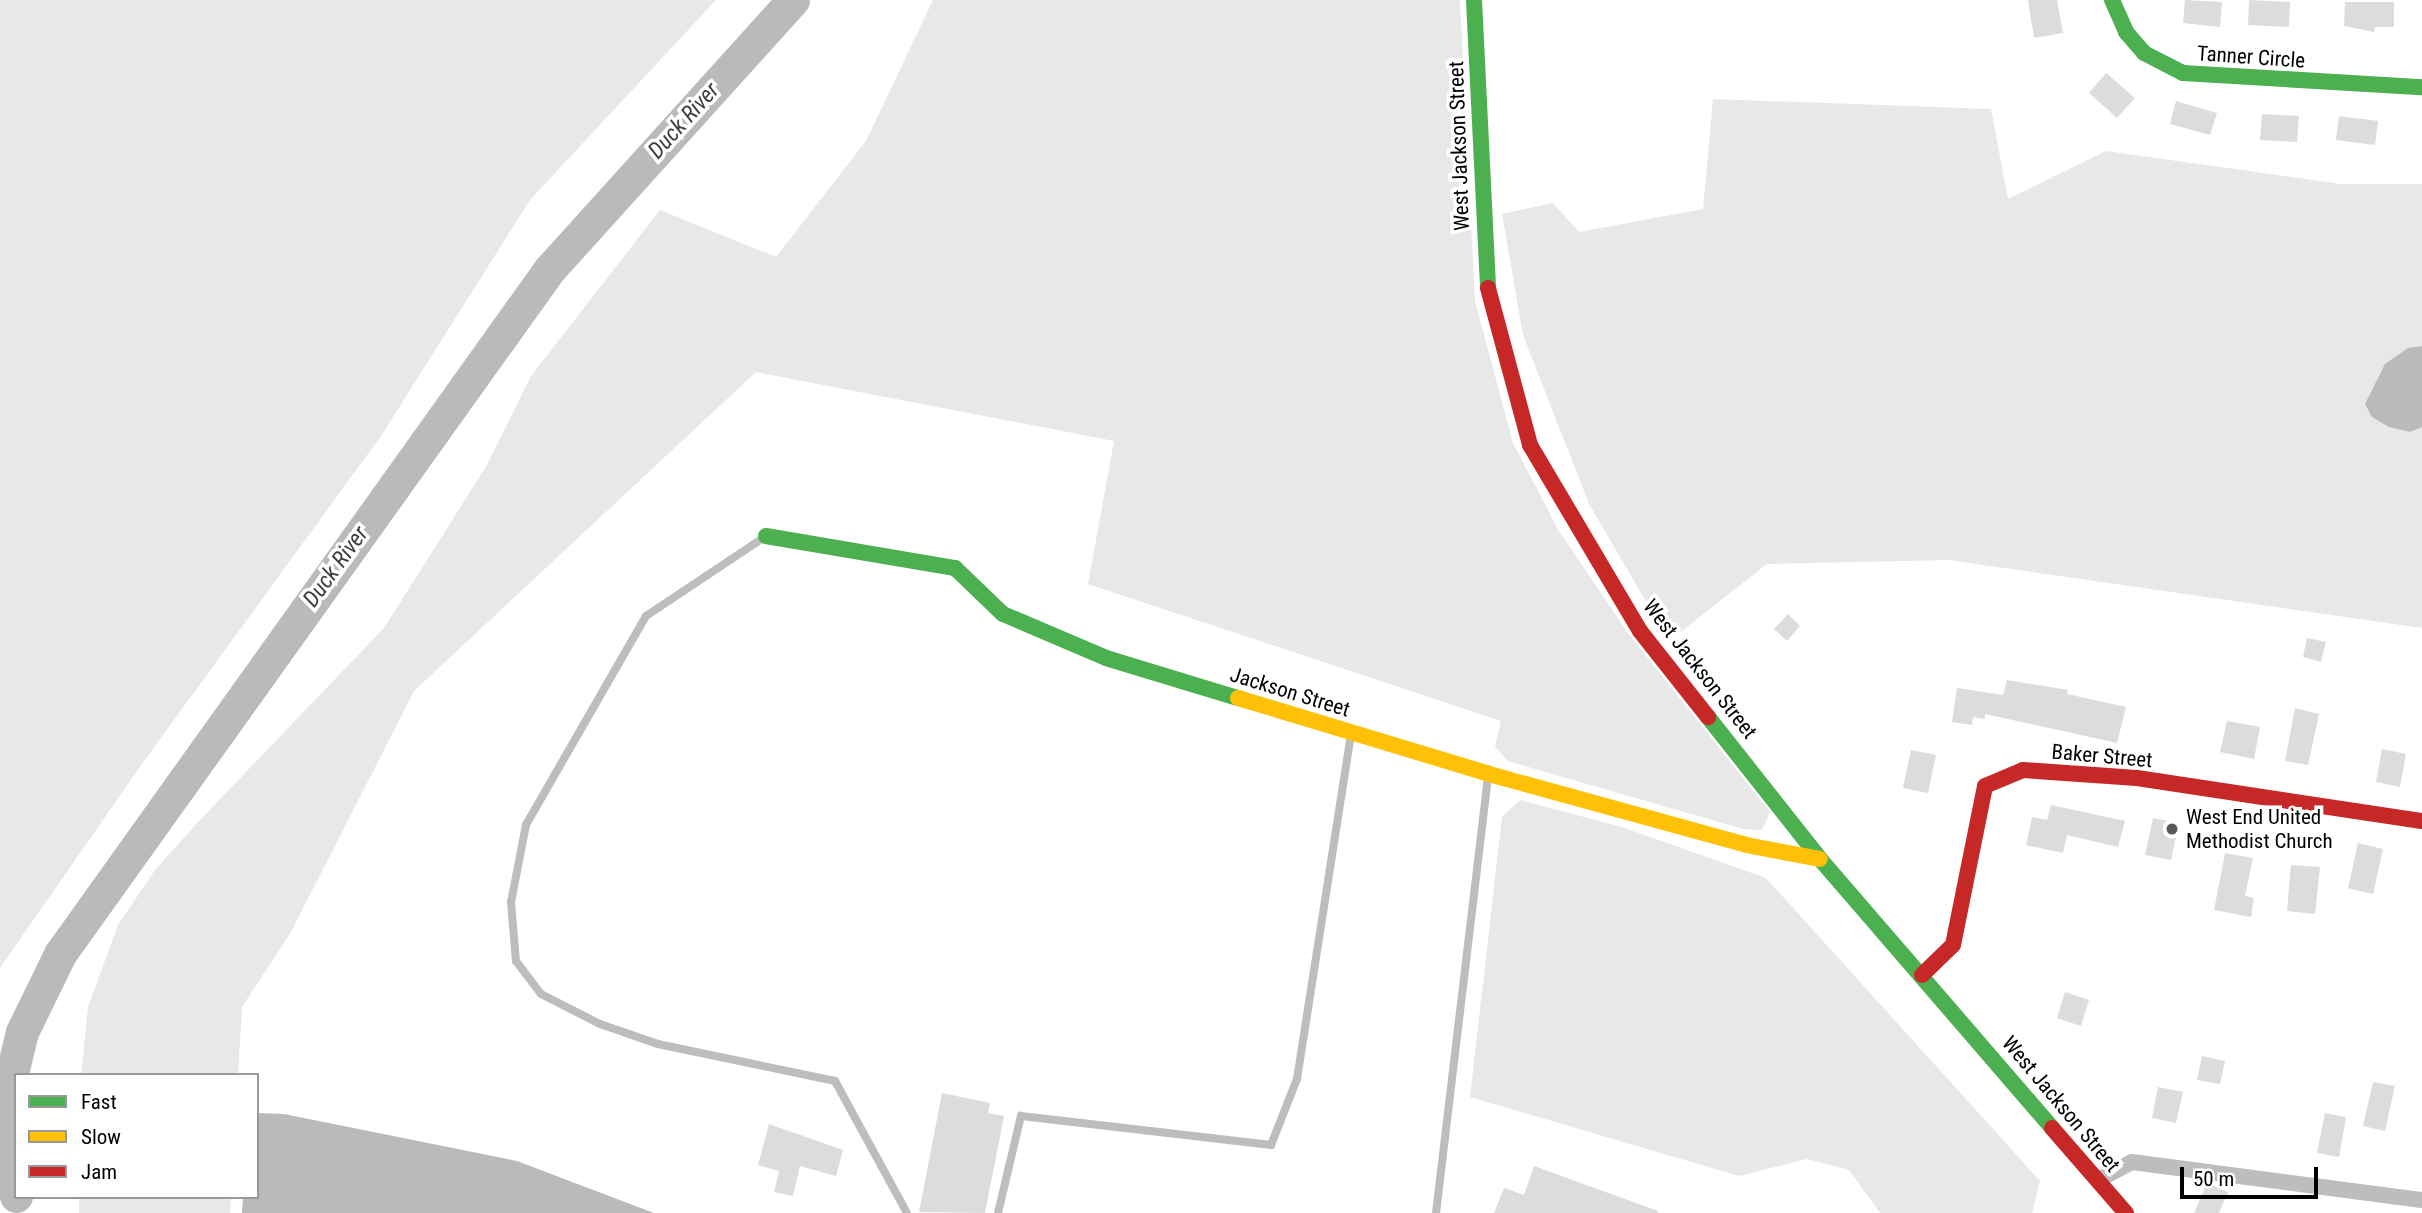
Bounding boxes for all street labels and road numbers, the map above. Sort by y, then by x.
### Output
street label: Tanner Circle [2196,41,2306,73]
street label: West Jackson Street [1443,61,1475,231]
street label: West Jackson Street [1638,594,1762,744]
street label: Jackson Street [1227,662,1353,722]
street label: Baker Street [2051,739,2153,773]
street label: West Jackson Street [1997,1031,2125,1177]

